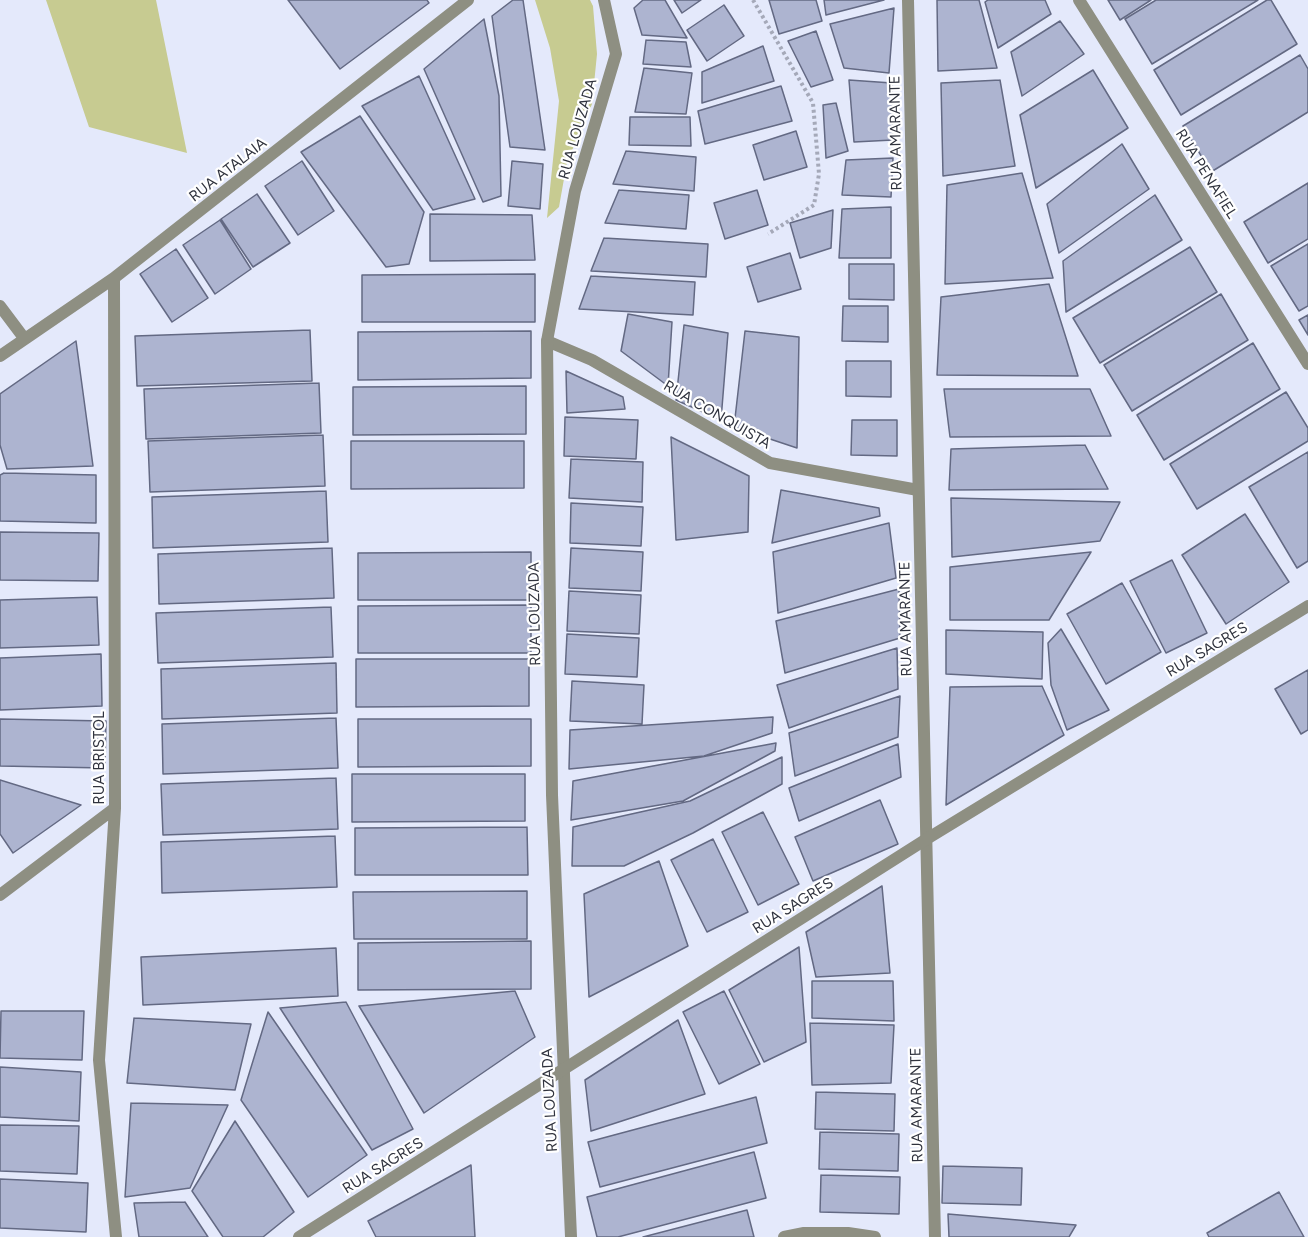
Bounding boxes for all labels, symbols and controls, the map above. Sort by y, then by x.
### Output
street label: RUA AMARANTE [886,75,906,191]
street label: RUA LOUZADA [555,77,601,181]
street label: RUA PENAFIEL [1171,126,1241,222]
street label: RUA ATALAIA [186,134,270,206]
street label: RUA CONQUISTA [660,377,774,453]
street label: RUA AMARANTE [896,561,916,677]
street label: RUA LOUZADA [525,562,545,666]
street label: RUA SAGRES [1163,619,1251,681]
street label: RUA BRISTOL [91,711,109,805]
street label: RUA SAGRES [749,874,837,938]
street label: RUA AMARANTE [907,1047,927,1163]
street label: RUA LOUZADA [538,1048,562,1152]
street label: RUA SAGRES [339,1134,427,1198]

